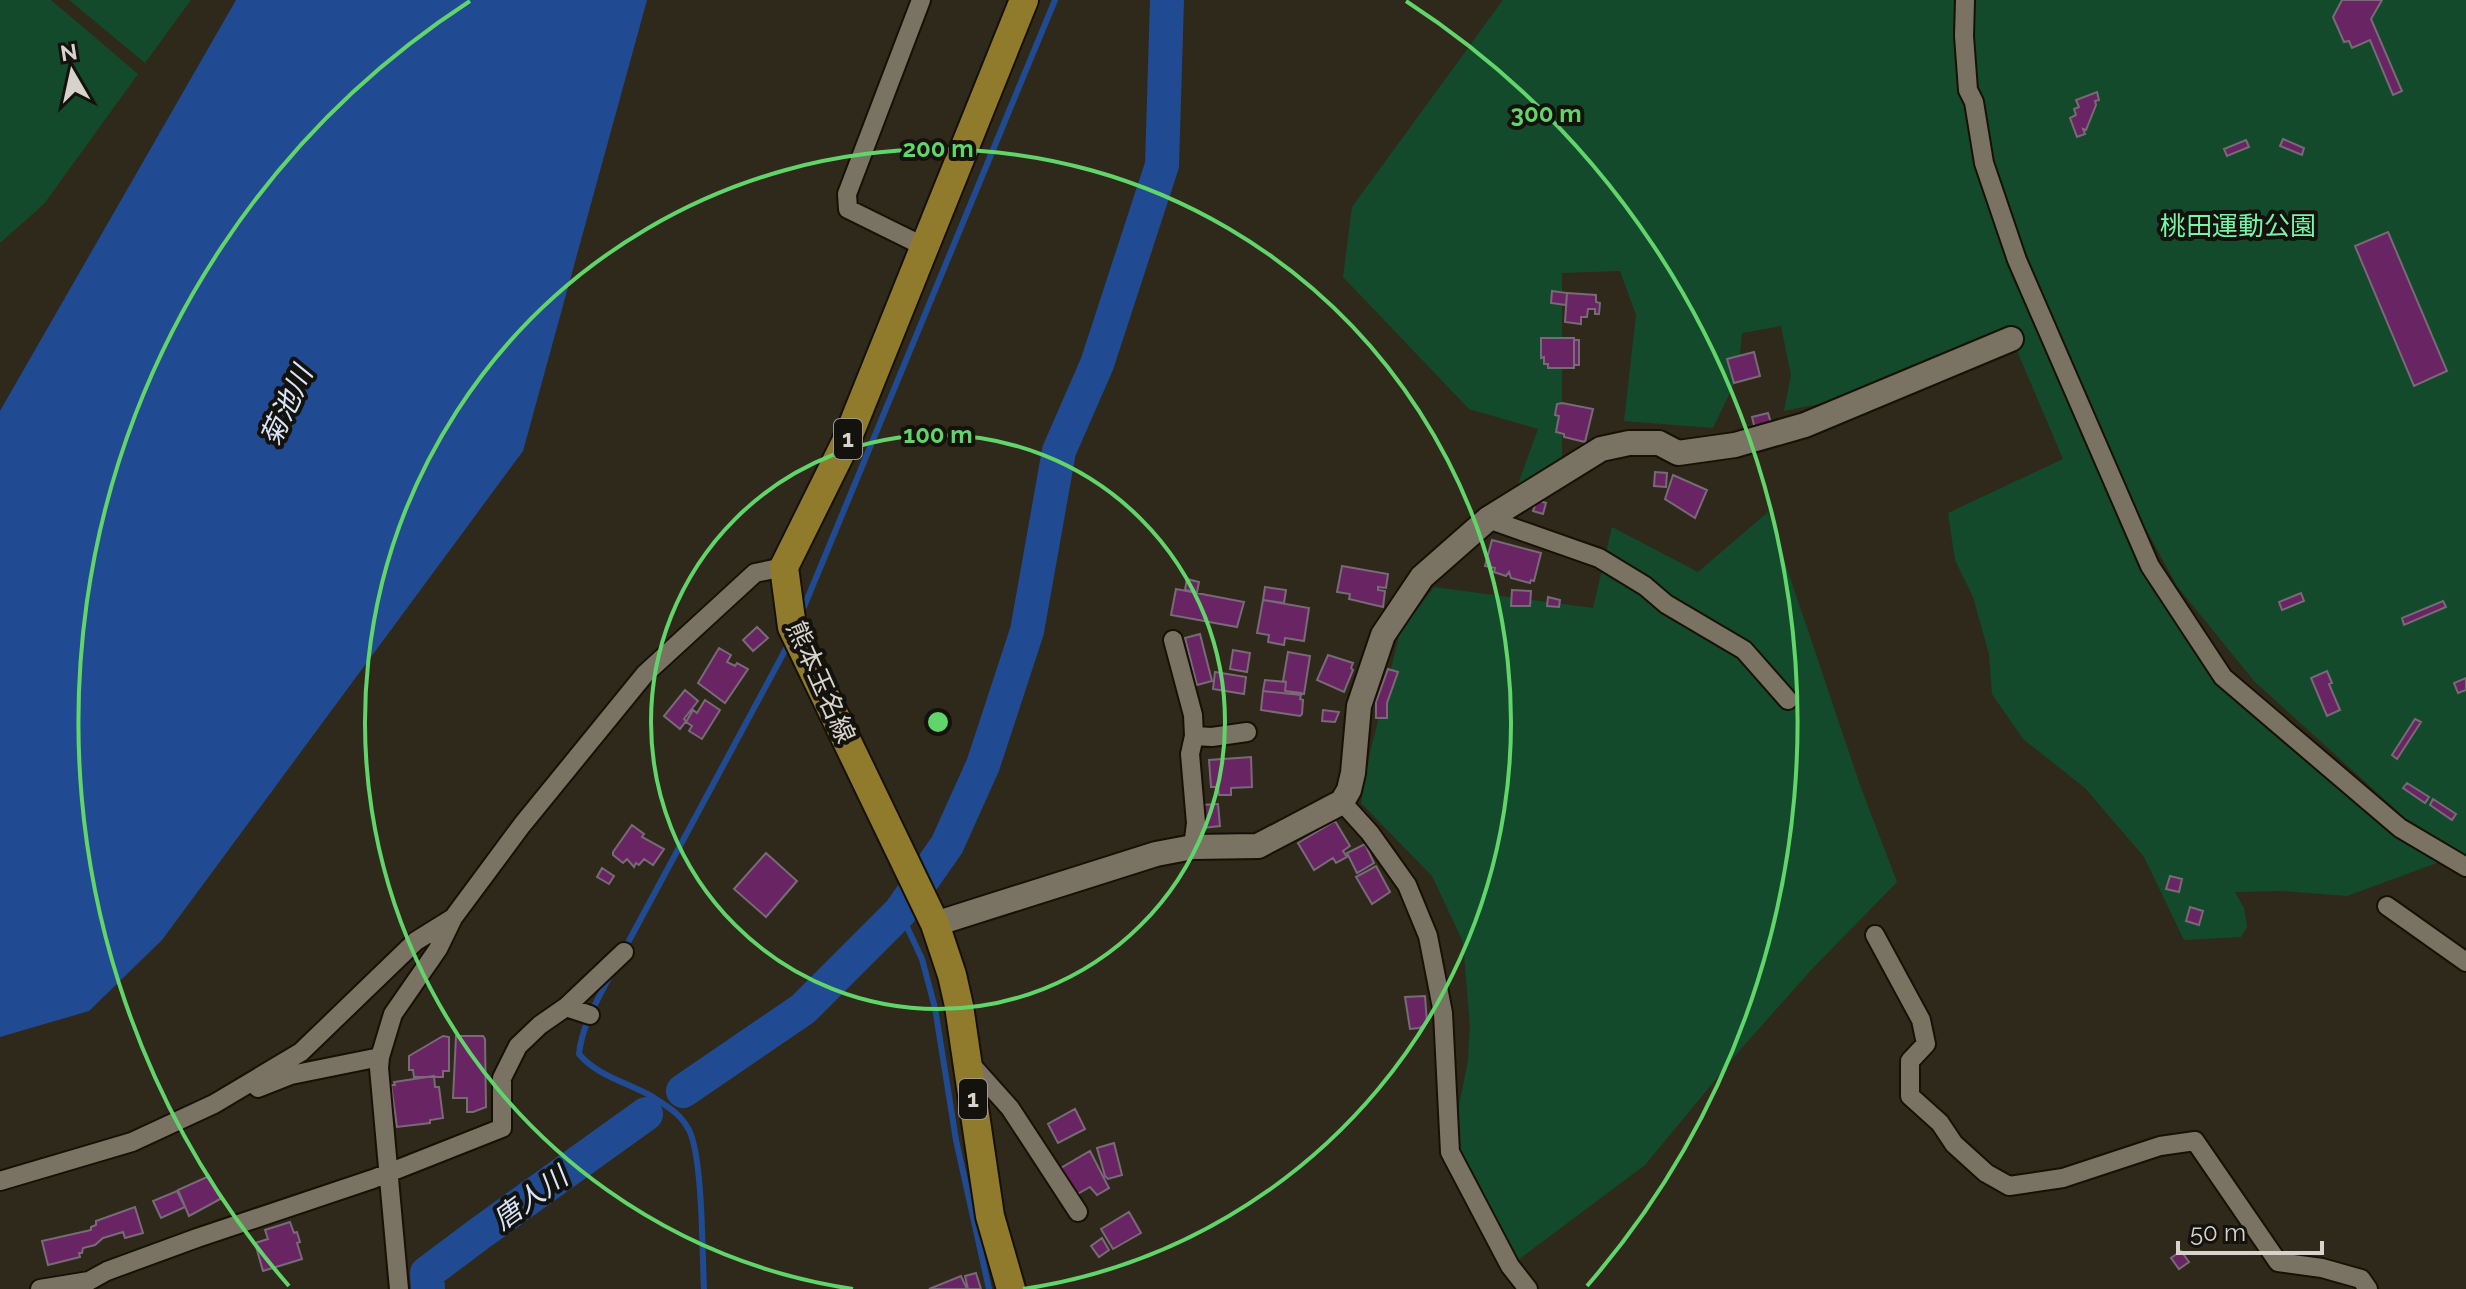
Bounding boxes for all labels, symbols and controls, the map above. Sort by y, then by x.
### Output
north arrow [32,32,112,112]
text: N [59,38,79,66]
text: 300 m [1511,99,1581,128]
text: 200 m [902,134,974,163]
park label: 桃田運動公園 [2160,211,2316,241]
water label: 菊池川 [254,358,320,451]
road number: 1 [834,419,862,459]
text: 100 m [903,420,973,449]
street label: 熊本玉名線 [781,617,861,747]
centre of rings [924,708,952,736]
road number: 1 [959,1079,987,1119]
water label: 唐人川 [487,1159,576,1236]
scale bar [2178,1205,2322,1255]
text: 50 m [2190,1218,2246,1247]

